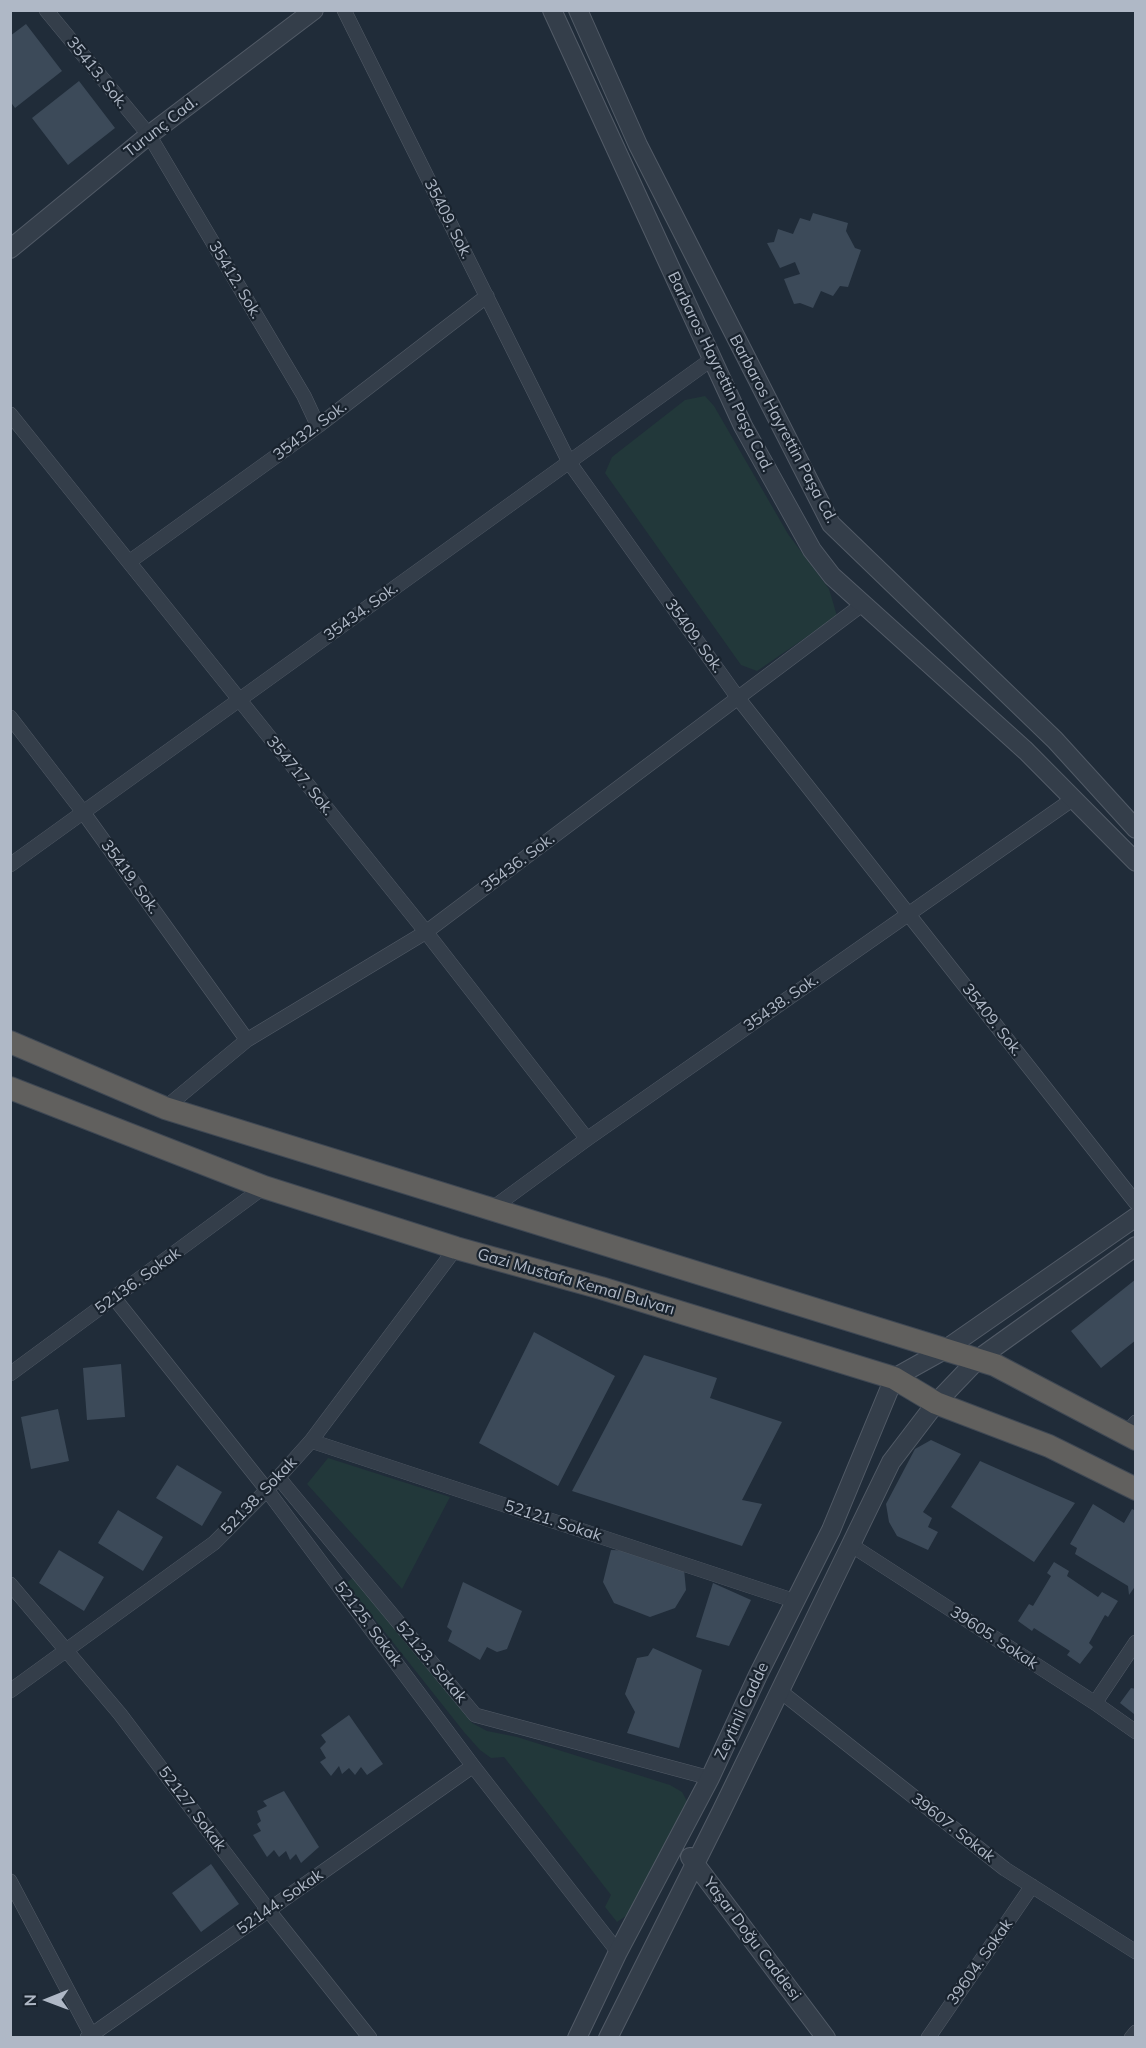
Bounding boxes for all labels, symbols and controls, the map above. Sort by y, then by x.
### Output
street label: 35413. Sok. [62,33,132,113]
street label: Turunç Cad. [121,92,201,162]
street label: 35409. Sok. [420,176,476,262]
street label: 35412. Sok. [204,238,266,322]
street label: Barbaros Hayrettin Paşa Cad. [663,269,777,475]
street label: Barbaros Hayrettin Paşa Cd. [725,332,841,526]
street label: 35432. Sok. [269,397,351,465]
street label: 35434. Sok. [320,579,402,645]
street label: 35409. Sok. [661,595,727,677]
street label: 354717. Sok. [262,732,338,820]
street label: 35436. Sok. [477,829,559,897]
street label: 35419. Sok. [97,836,163,918]
street label: 35438. Sok. [740,970,822,1036]
street label: 35409. Sok. [958,980,1026,1060]
street label: 52136. Sokak [92,1244,184,1318]
street label: Gazi Mustafa Kemal Bulvarı [475,1245,677,1319]
street label: 52138. Sokak [217,1453,301,1539]
street label: 52121. Sokak [502,1496,604,1546]
street label: 52125. Sokak [330,1578,406,1670]
street label: 39605. Sokak [946,1602,1042,1674]
street label: 52123. Sokak [391,1617,471,1707]
street label: Zeytinli Cadde [711,1659,773,1763]
street label: 52127. Sokak [154,1763,230,1855]
street label: 39607. Sokak [907,1789,999,1867]
street label: 52144. Sokak [233,1865,327,1939]
street label: Yaşar Doğu Caddesi [699,1873,805,2005]
street label: 39604. Sokak [943,1915,1017,2009]
north arrow [18,1970,78,2030]
text: N [20,1994,40,2007]

